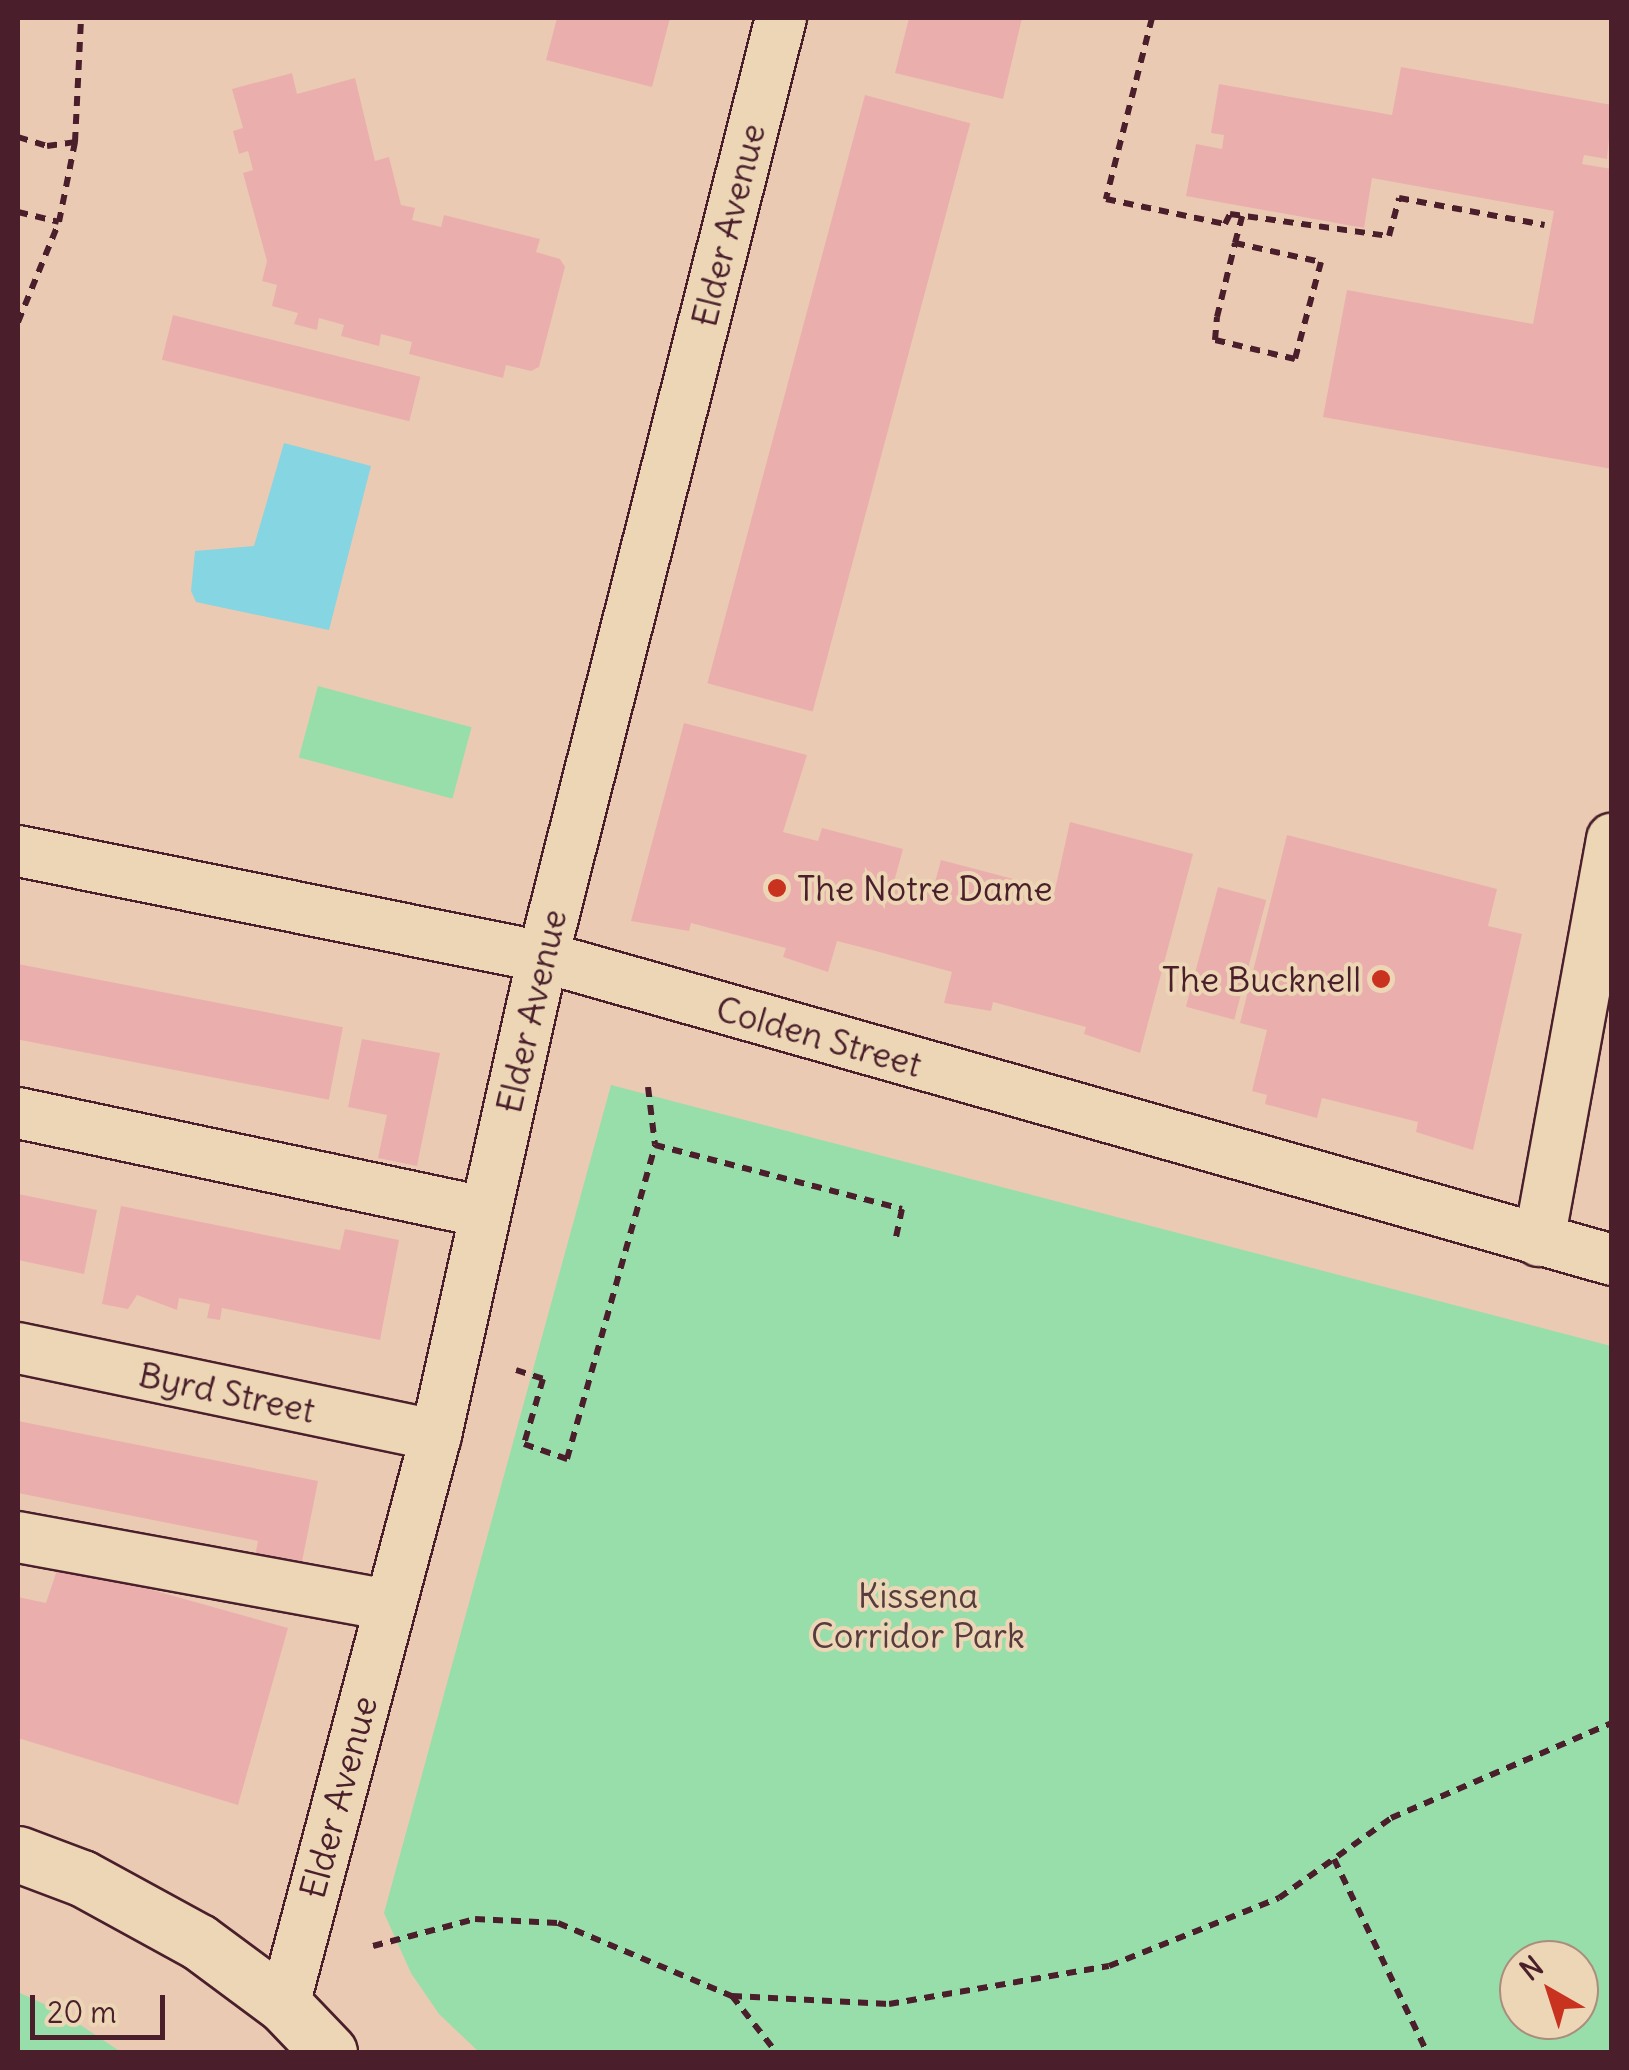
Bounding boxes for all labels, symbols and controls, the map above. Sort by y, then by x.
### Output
street label: Elder Avenue [683,119,773,331]
place label: The Notre Dame [797,867,1053,909]
marker: The Notre Dame [766,877,788,899]
street label: Elder Avenue [487,905,575,1117]
place label: The Bucknell [1162,958,1361,1000]
marker: The Bucknell [1370,968,1392,990]
street label: Colden Street [712,987,926,1085]
street label: Byrd Street [135,1353,319,1431]
park label: Kissena Corridor Park [811,1574,1025,1656]
street label: Elder Avenue [291,1691,385,1903]
north arrow [1499,1940,1599,2040]
text: N [1513,1948,1550,1988]
scale bar [35,1975,170,2037]
text: 20 m [47,1993,117,2031]

